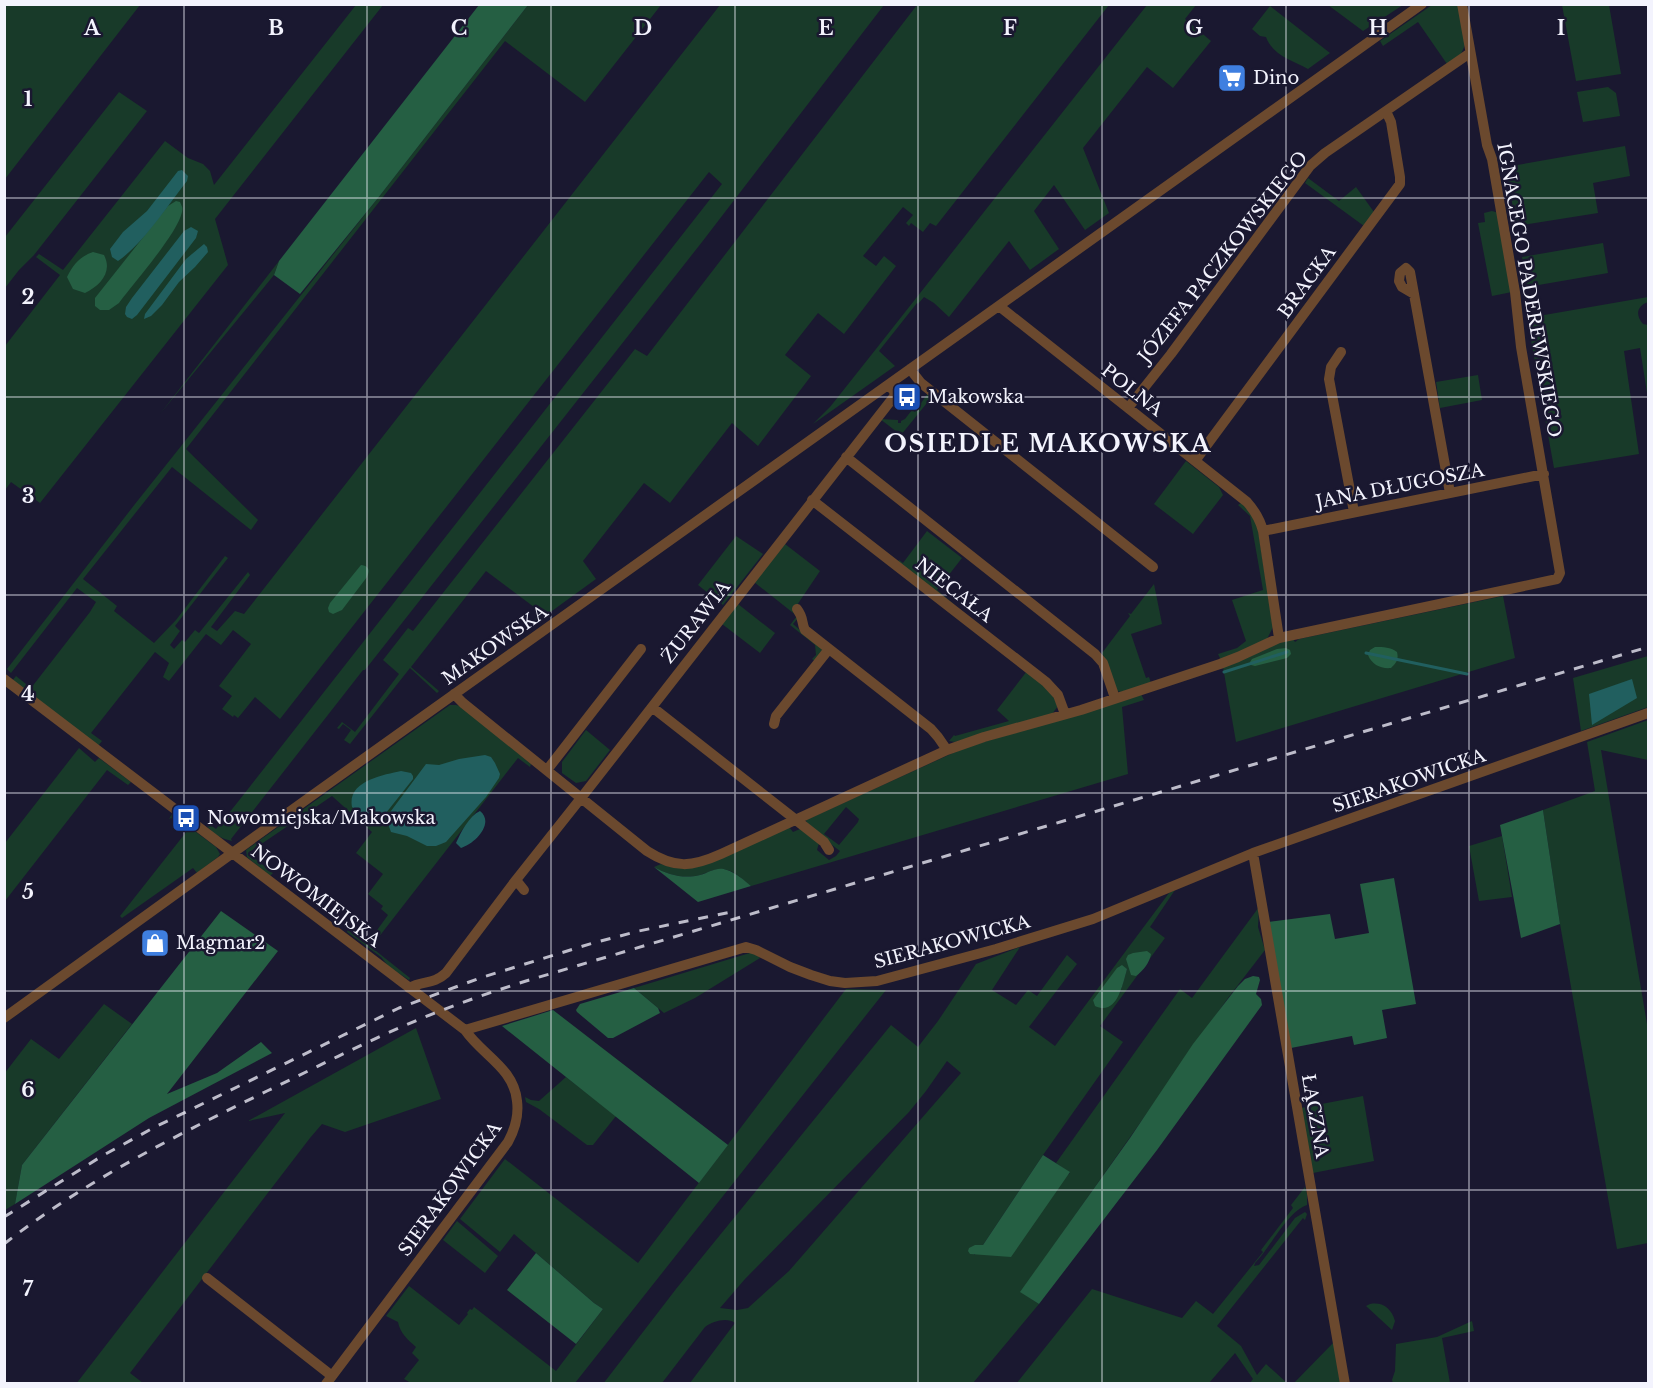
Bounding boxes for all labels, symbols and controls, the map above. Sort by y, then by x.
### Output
text: A [83,16,101,40]
text: B [268,16,284,40]
text: C [451,16,467,40]
text: D [634,16,652,40]
text: E [818,16,834,40]
text: F [1003,16,1017,40]
text: G [1185,16,1203,40]
text: H [1369,16,1388,40]
text: I [1557,16,1565,40]
supermarket icon: Dino [1216,62,1248,94]
place label: Dino [1253,67,1299,89]
text: 1 [24,87,33,111]
street label: IGNACEGO PADEREWSKIEGO [1492,141,1566,439]
street label: JÓZEFA PACZKOWSKIEGO [1132,146,1312,369]
street label: BRACKA [1273,241,1341,322]
text: 2 [21,285,35,309]
street label: POLNA [1097,359,1168,422]
bus stop icon: Makowska [891,381,923,413]
place label: Makowska [928,386,1024,408]
district label: OSIEDLE MAKOWSKA [884,429,1212,458]
street label: JANA DŁUGOSZA [1312,459,1487,513]
text: 3 [22,484,34,508]
street label: NIECAŁA [911,553,998,628]
street label: ŻURAWIA [656,575,736,668]
street label: MAKOWSKA [438,600,553,689]
text: 4 [21,682,35,706]
street label: SIERAKOWICKA [1329,744,1490,818]
bus stop icon: Nowomiejska/Makowska [170,802,202,834]
place label: Nowomiejska/Makowska [207,807,436,829]
street label: NOWOMIEJSKA [247,840,386,953]
text: 5 [22,880,34,904]
street label: SIERAKOWICKA [872,910,1034,973]
shop icon: Magmar2 [139,927,171,959]
place label: Magmar2 [176,932,265,954]
street label: ŁĄCZNA [1297,1072,1333,1161]
text: 6 [21,1078,35,1102]
street label: SIERAKOWICKA [394,1117,507,1261]
text: 7 [23,1277,34,1301]

